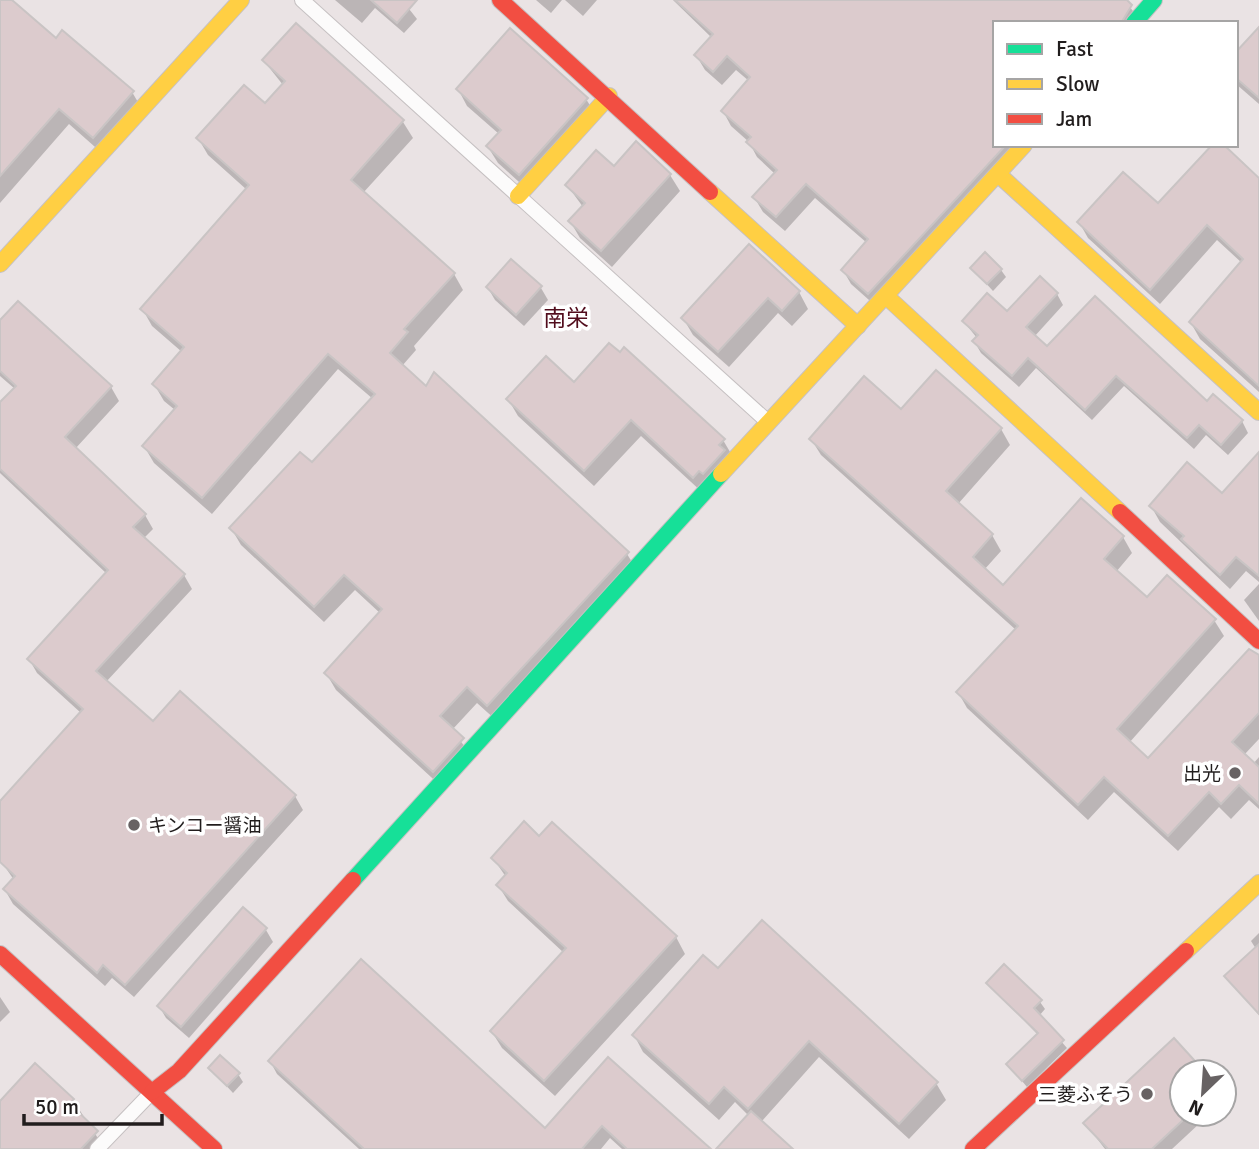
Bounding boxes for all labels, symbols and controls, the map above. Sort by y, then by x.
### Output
legend [993,21,1238,147]
text: Fast [1056,36,1093,62]
text: Slow [1056,71,1100,97]
text: Jam [1056,106,1092,132]
district label: 南栄 [543,304,589,333]
place label: 出光 [1183,762,1221,786]
marker: 出光 [1227,765,1243,781]
place label: キンコー醤油 [148,814,261,838]
marker: キンコー醤油 [126,817,142,833]
north arrow [1168,1058,1238,1128]
scale bar [24,1082,163,1126]
place label: 三菱ふそう [1038,1083,1133,1107]
marker: 三菱ふそう [1139,1086,1155,1102]
text: 50 m [35,1094,79,1120]
text: N [1185,1094,1207,1121]

